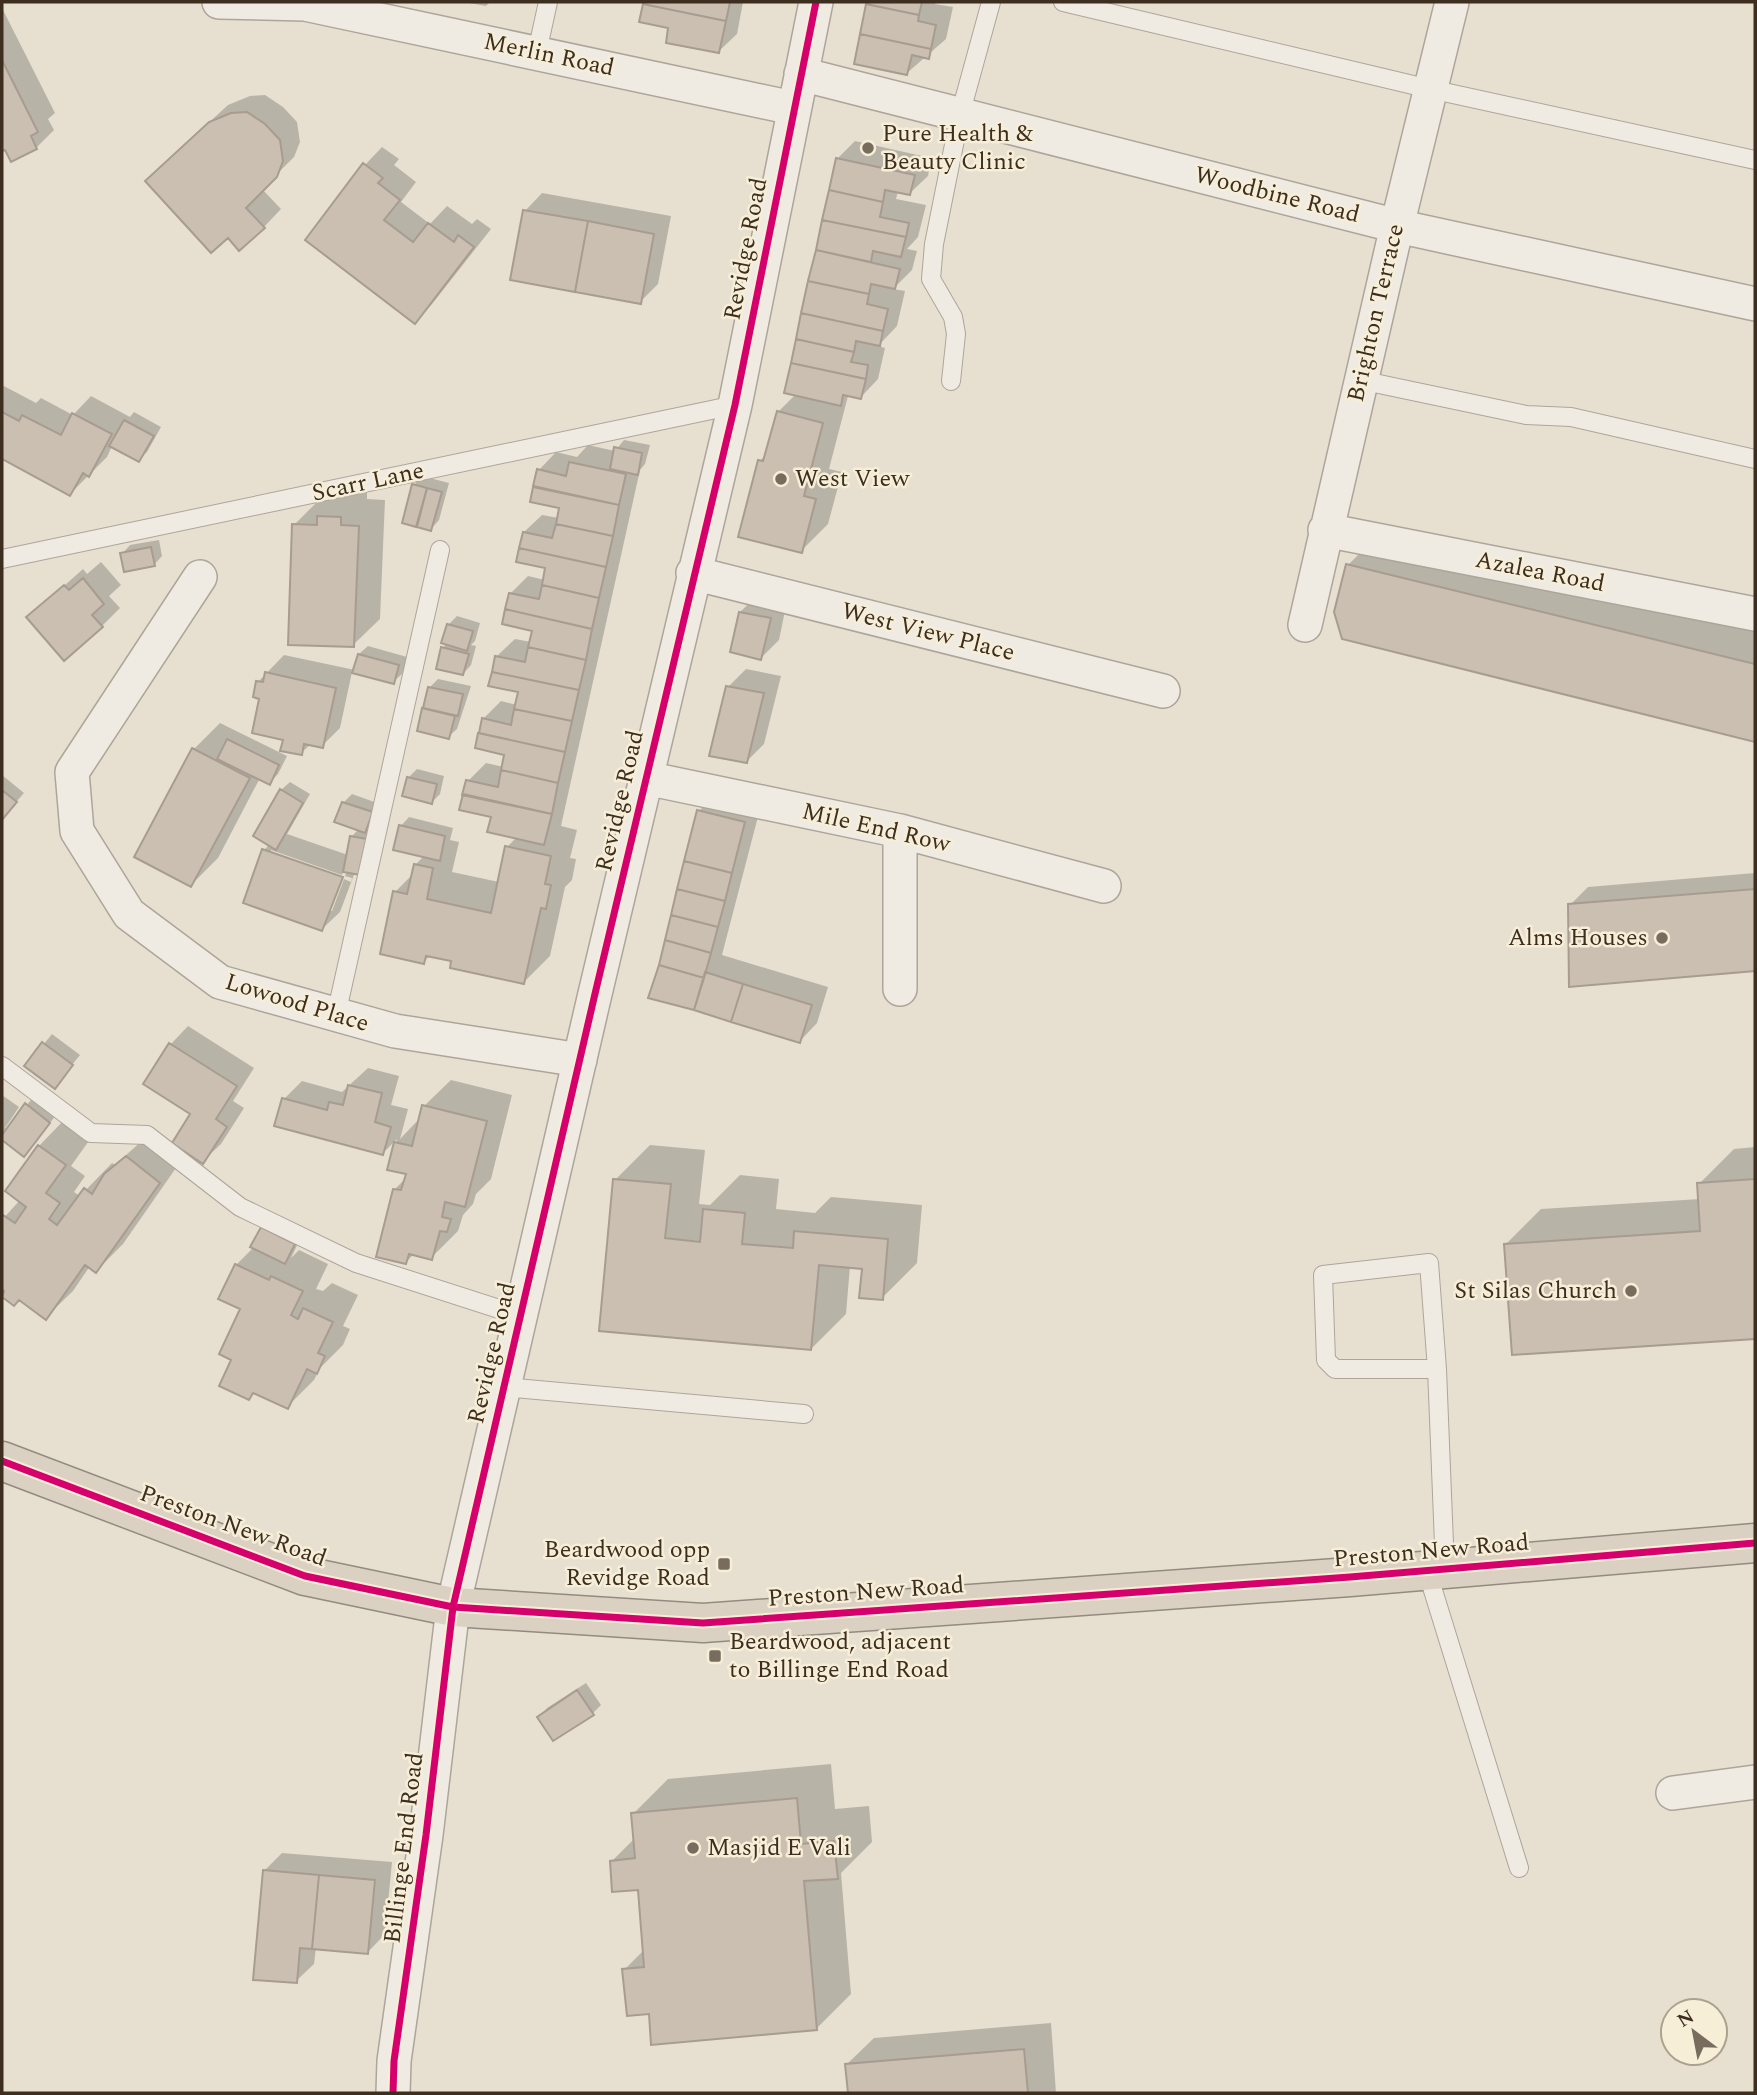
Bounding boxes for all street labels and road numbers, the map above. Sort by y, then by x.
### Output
street label: Merlin Road [480,24,618,86]
street label: Woodbine Road [1191,157,1363,233]
street label: Revidge Road [715,175,777,323]
street label: Brighton Terrace [1338,220,1414,406]
street label: Scarr Lane [309,453,427,511]
street label: Azalea Road [1472,542,1608,602]
street label: West View Place [838,593,1018,671]
street label: Revidge Road [586,727,654,875]
street label: Mile End Row [798,793,955,863]
street label: Lowood Place [220,964,374,1042]
street label: Revidge Road [458,1279,526,1427]
street label: Preston New Road [134,1475,332,1577]
street label: Preston New Road [1331,1524,1531,1578]
street label: Preston New Road [767,1567,965,1617]
street label: Billinge End Road [374,1750,434,1946]

